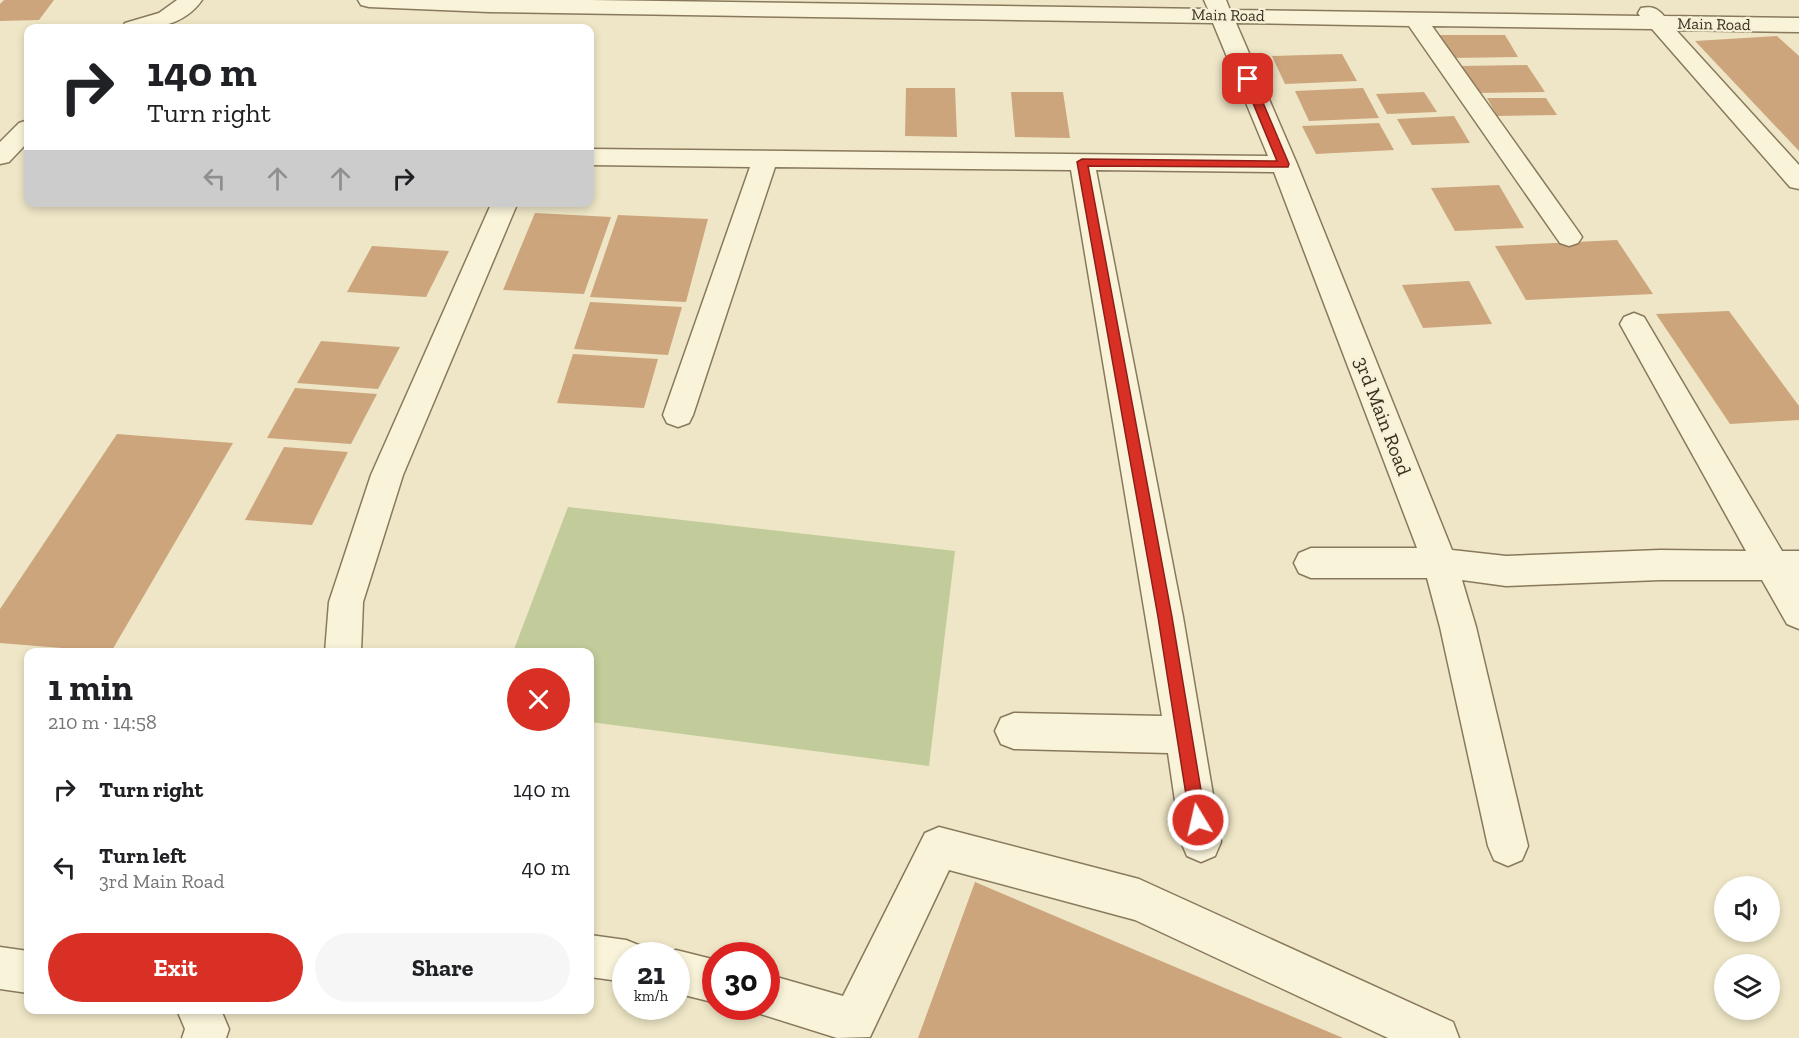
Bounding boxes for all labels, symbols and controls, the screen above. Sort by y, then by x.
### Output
street label: Main Road [1191,5,1265,25]
street label: Main Road [1677,14,1751,34]
text: 140 m [147,46,257,97]
icon: right [48,48,126,126]
pin [1222,53,1273,104]
icon: arrive [1231,62,1264,95]
text: Turn right [147,97,271,129]
icon: left [198,162,231,195]
icon: ahead [261,162,294,195]
icon: ahead [324,162,357,195]
icon: right [387,162,420,195]
street label: 3rd Main Road [1349,353,1417,479]
text: 1 min [48,666,133,709]
button: close [507,668,570,731]
text: 210 m · 14:58 [48,710,157,734]
icon: right [48,773,81,806]
text: Turn right [99,776,203,803]
text: 140 m [513,776,570,803]
position arrow [1166,788,1230,852]
text: Turn left [99,842,186,869]
icon: left [48,851,81,884]
text: 40 m [521,854,570,881]
text: 3rd Main Road [99,869,224,893]
map controls [1714,876,1780,1020]
button: sound [1714,876,1780,942]
button: Exit [48,933,303,1002]
button: Share [315,933,570,1002]
speed limit sign: 30 [702,942,780,1020]
button: layers [1714,954,1780,1020]
text: 21 [637,956,665,992]
text: km/h [634,987,668,1005]

